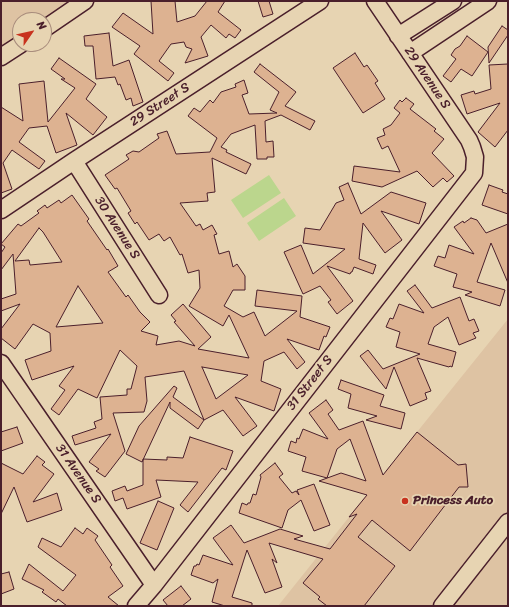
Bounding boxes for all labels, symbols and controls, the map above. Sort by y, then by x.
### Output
north arrow [12,12,52,52]
text: N [32,17,52,34]
street label: 29 Avenue S [400,44,454,112]
street label: 29 Street S [127,80,193,130]
street label: 30 Avenue S [91,194,143,262]
street label: 31 Street S [284,352,336,414]
street label: 31 Avenue S [52,441,104,507]
place label: Princess Auto [413,493,493,509]
marker: Princess Auto [400,496,410,506]

